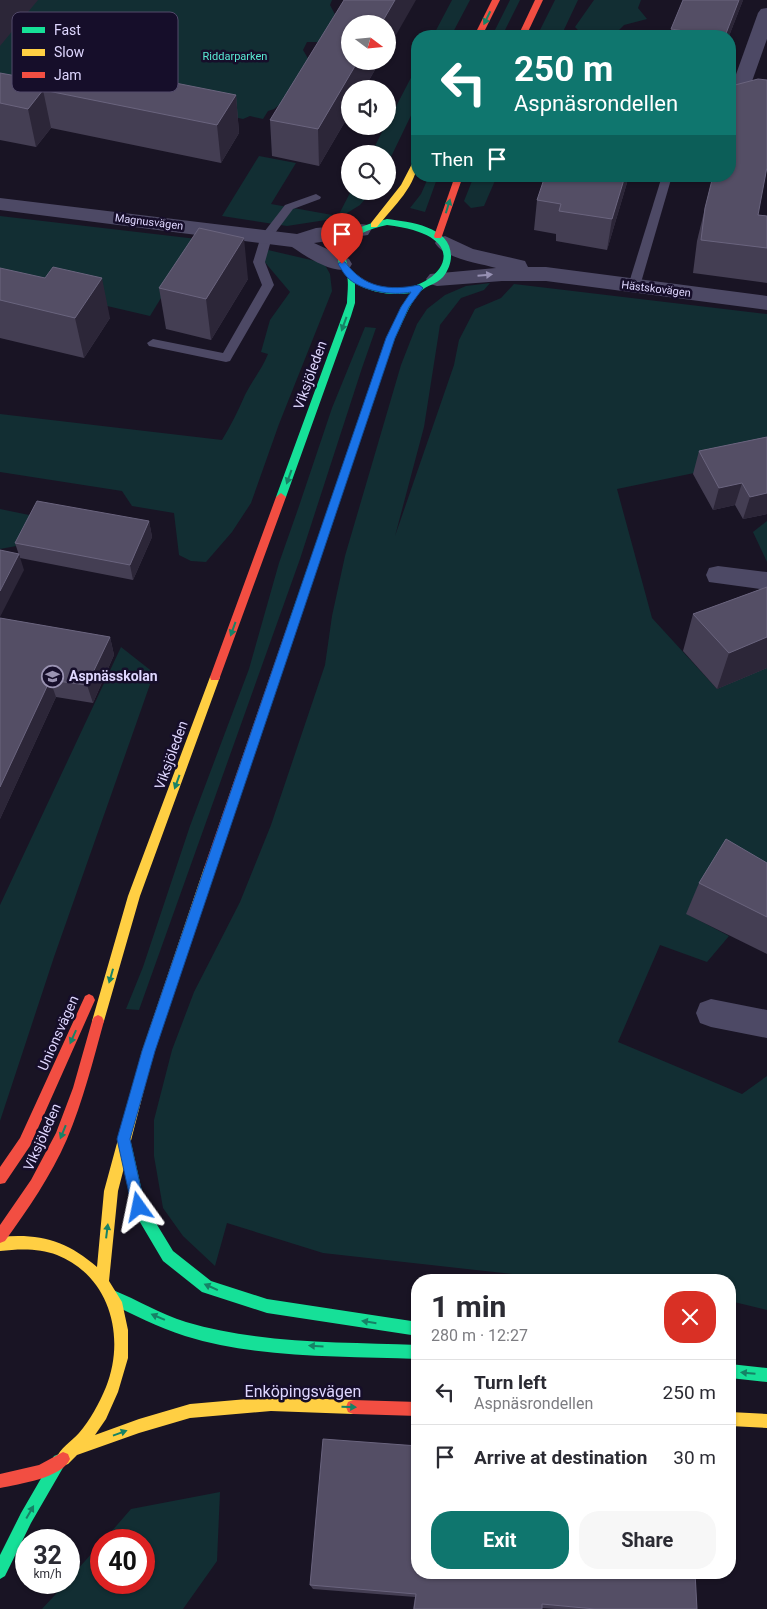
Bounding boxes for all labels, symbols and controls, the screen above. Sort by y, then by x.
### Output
one-way arrow [483,11,491,25]
legend [12,12,178,92]
north arrow [341,15,396,70]
map controls [341,15,396,200]
text: Fast [54,22,81,38]
text: Slow [54,44,85,60]
text: 250 m [514,49,613,90]
park label: Riddarparken [203,50,267,63]
icon: left [431,50,496,115]
text: Jam [54,67,82,83]
button: sound [341,80,396,135]
text: Aspnäsrondellen [514,91,678,116]
button: search [341,145,396,200]
icon: arrive [483,145,511,173]
text: Then [431,148,473,171]
one-way arrow [444,198,452,213]
street label: Magnusvägen [114,211,184,233]
pin [321,213,363,264]
icon: arrive [328,220,356,248]
one-way arrow [478,271,494,279]
street label: Hästskovägen [621,278,691,300]
one-way arrow [340,317,348,332]
street label: Viksjöleden [290,339,330,411]
one-way arrow [285,469,292,484]
one-way arrow [229,622,236,637]
school or university icon: Aspnässkolan [41,664,65,688]
place label: Aspnässkolan [69,668,158,684]
street label: Viksjöleden [151,719,191,791]
one-way arrow [173,775,181,790]
one-way arrow [106,969,114,984]
street label: Unionsvägen [34,993,82,1073]
one-way arrow [68,1030,76,1044]
street label: Viksjöleden [20,1101,64,1173]
one-way arrow [59,1125,67,1140]
position arrow [112,1180,164,1232]
one-way arrow [103,1223,111,1239]
one-way arrow [204,1283,218,1291]
text: 1 min [431,1289,506,1324]
button: close [664,1291,716,1343]
one-way arrow [151,1313,165,1321]
one-way arrow [361,1317,377,1325]
text: 280 m · 12:27 [431,1326,528,1345]
one-way arrow [308,1342,324,1350]
one-way arrow [740,1369,756,1377]
text: Turn left [474,1371,547,1394]
icon: left [431,1378,459,1406]
text: 250 m [663,1381,716,1404]
street label: Enköpingsvägen [245,1382,361,1401]
text: Aspnäsrondellen [474,1394,593,1413]
one-way arrow [341,1403,357,1411]
one-way arrow [113,1429,128,1437]
icon: arrive [431,1443,459,1471]
text: Arrive at destination [474,1446,647,1469]
text: 30 m [673,1446,716,1469]
one-way arrow [25,1505,34,1519]
button: Exit [431,1511,569,1569]
button: Share [579,1511,716,1569]
speed limit sign: 40 [90,1529,155,1594]
text: 32 [33,1541,62,1570]
text: km/h [33,1567,62,1581]

